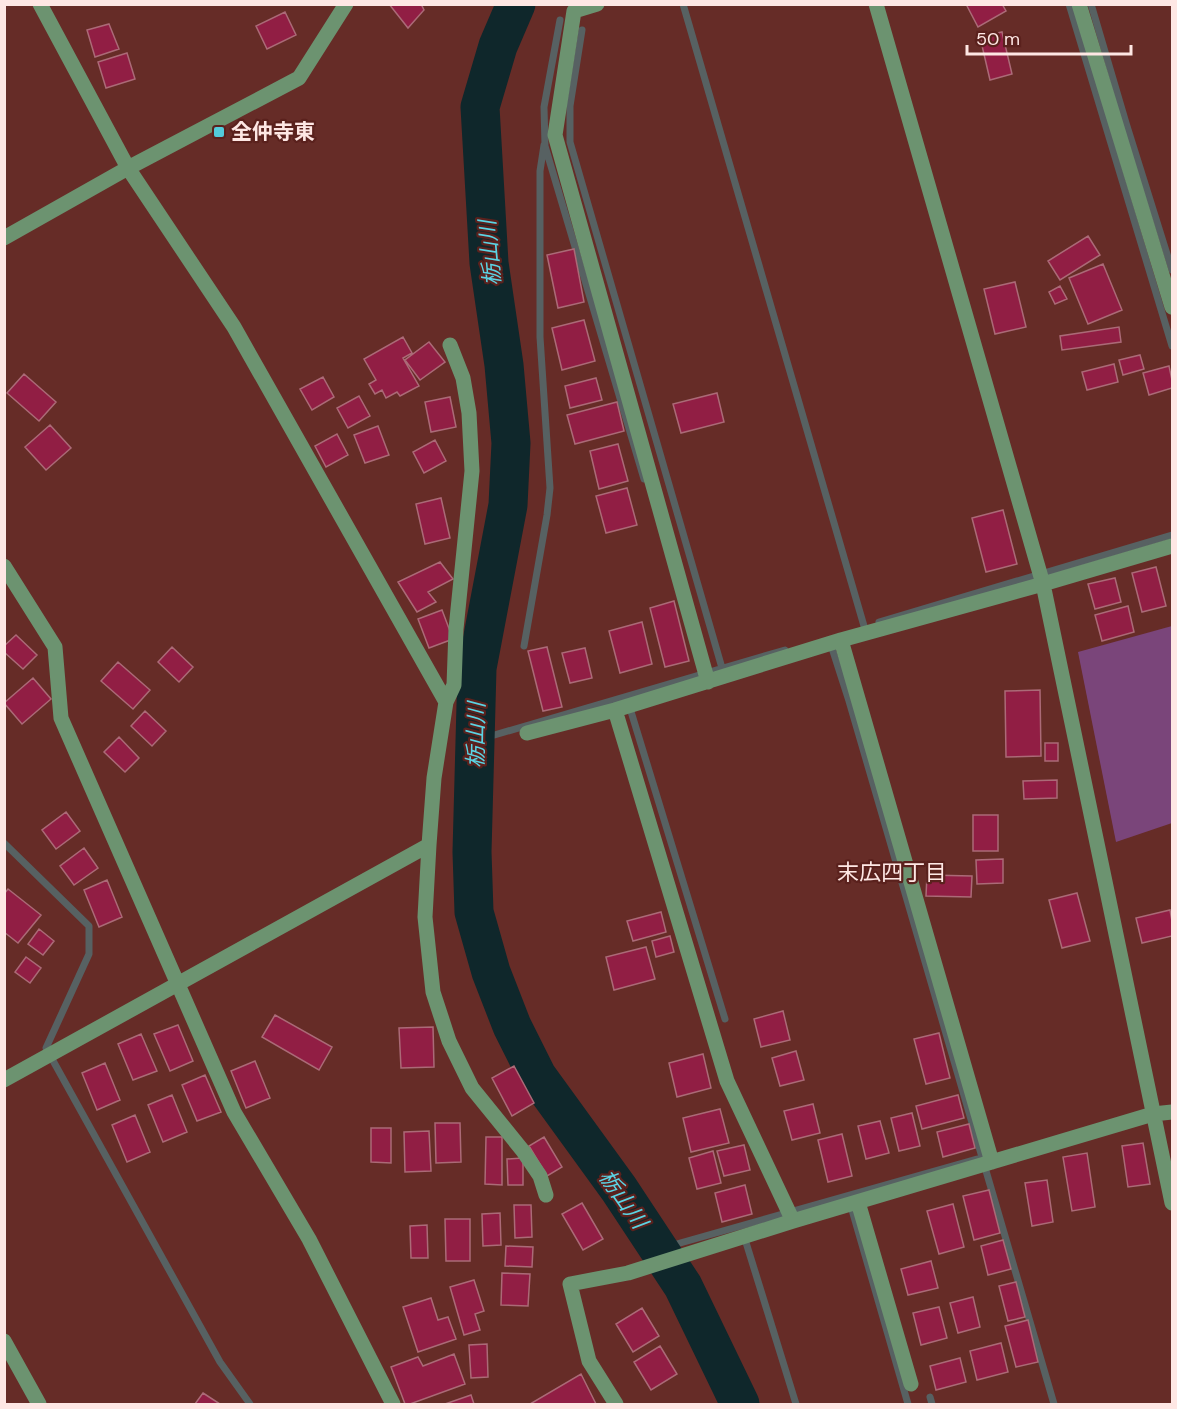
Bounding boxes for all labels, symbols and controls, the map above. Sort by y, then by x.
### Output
scale bar [967,18,1130,56]
text: 50 m [976,27,1020,51]
place label: 全仲寺東 [231,118,315,146]
marker: 全仲寺東 [212,125,226,139]
water label: 栃山川 [473,217,507,287]
water label: 栃山川 [461,700,491,768]
district label: 末広四丁目 [837,858,947,887]
water label: 栃山川 [592,1164,655,1236]

